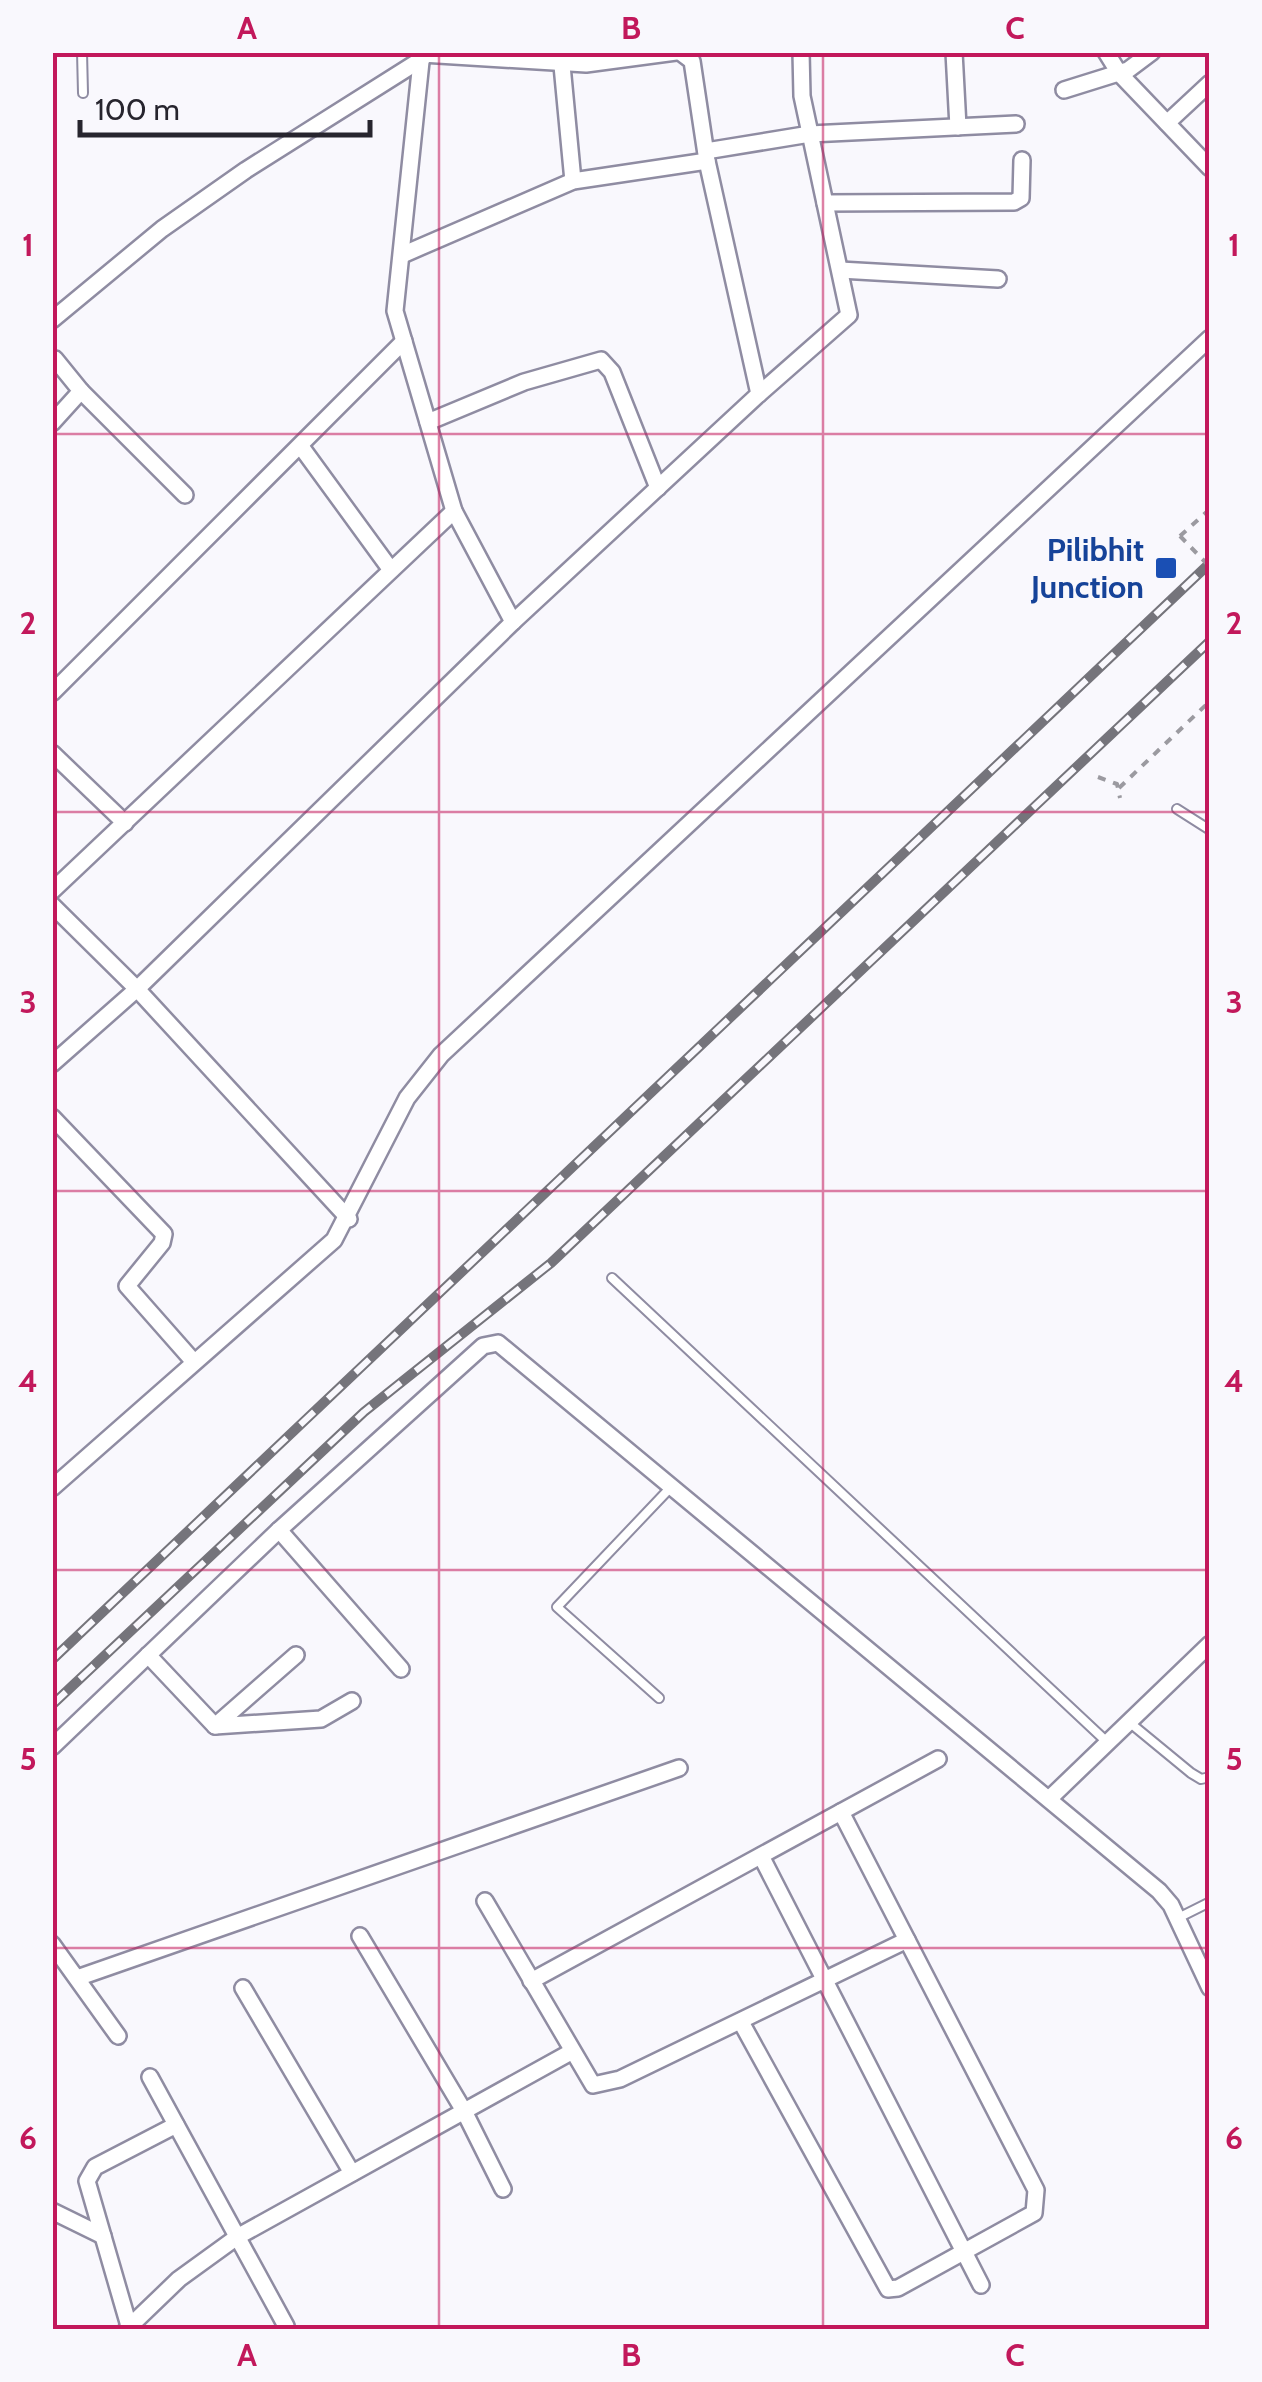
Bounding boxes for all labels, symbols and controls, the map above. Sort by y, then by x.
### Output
text: A [237,8,257,47]
text: B [621,8,641,47]
text: C [1005,8,1025,47]
scale bar [80,75,370,137]
text: 100 m [95,91,180,128]
text: 1 [22,225,34,264]
text: 1 [1228,225,1240,264]
place label: Pilibhit Junction [1030,530,1144,606]
marker: Pilibhit Junction [1153,555,1179,581]
text: 2 [20,603,36,642]
text: 2 [1226,603,1242,642]
text: 3 [19,982,37,1021]
text: 3 [1225,982,1243,1021]
text: 4 [18,1361,38,1400]
text: 4 [1224,1361,1244,1400]
text: 5 [19,1739,37,1778]
text: 5 [1225,1739,1243,1778]
text: 6 [19,2118,37,2157]
text: 6 [1225,2118,1243,2157]
text: A [237,2335,257,2374]
text: B [621,2335,641,2374]
text: C [1005,2335,1025,2374]

